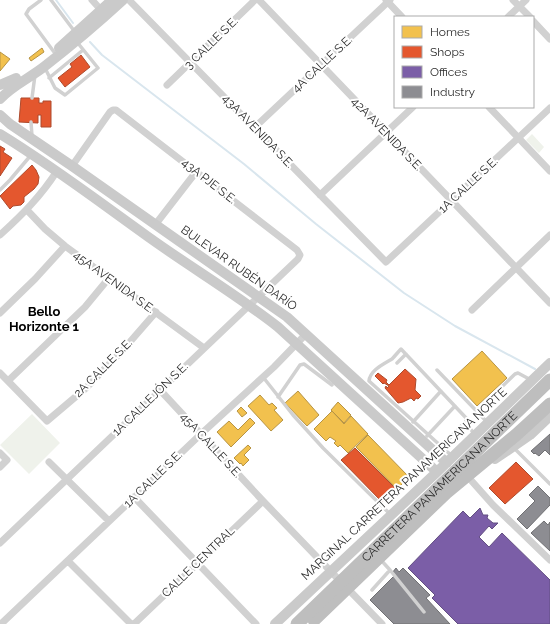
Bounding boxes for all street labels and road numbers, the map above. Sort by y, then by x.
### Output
street label: 3 CALLE S.E. [181,14,241,72]
street label: 4A CALLE S.E. [289,33,355,95]
street label: 43A AVENIDA S.E. [219,91,297,171]
street label: 42A AVENIDA S.E. [348,94,426,174]
street label: 1A CALLE S.E. [436,154,500,216]
street label: 43A PJE S.E. [179,155,239,207]
street label: BULEVAR RUBÉN DARÍO [178,223,300,313]
street label: 45A AVENIDA S.E. [71,248,157,316]
street label: 2A CALLE S.E. [71,336,135,400]
street label: 1A CALLEJÓN S.E. [109,359,191,439]
street label: MARGINAL CARRETERA PANAMERICANA NORTE [298,384,510,584]
street label: CARRETERA PANAMERICANA NORTE [359,408,521,566]
street label: 45A CALLE S.E. [177,410,245,480]
street label: 1A CALLE S.E. [121,448,185,510]
street label: CALLE CENTRAL [159,524,237,600]

